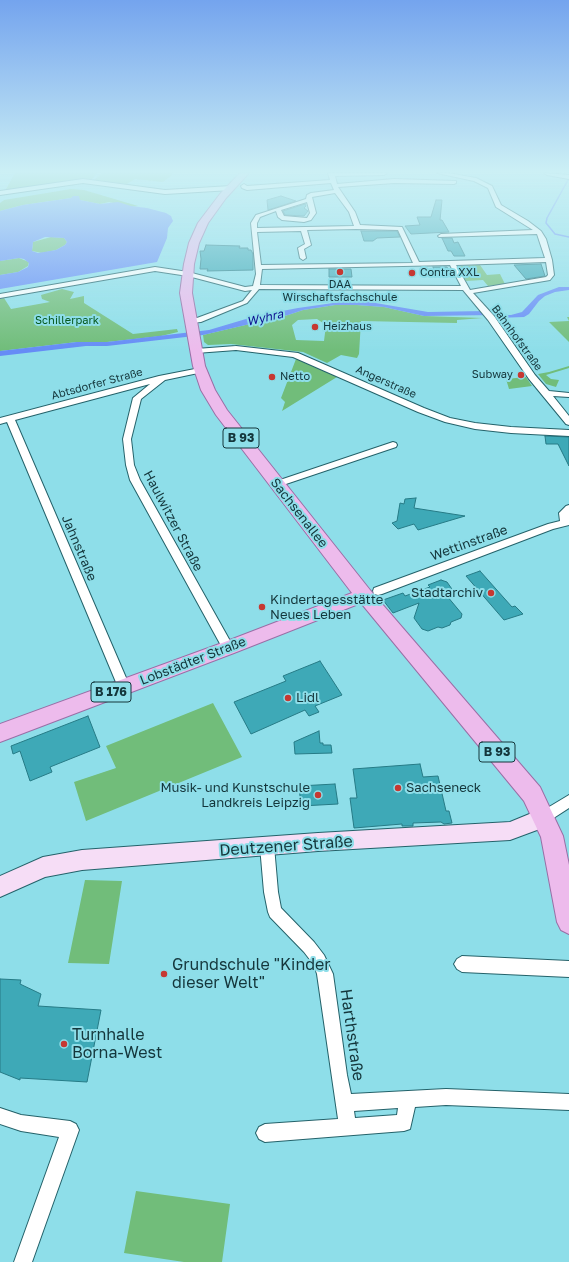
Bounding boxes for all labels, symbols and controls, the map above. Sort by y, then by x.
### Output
place label: Contra XXL [420,266,479,280]
marker: DAA Wirschaftsfachschule [335,267,345,277]
marker: Contra XXL [407,268,417,278]
place label: DAA Wirschaftsfachschule [283,278,397,304]
street label: Bahnhofstraße [489,303,545,373]
water label: Wyhra [245,307,285,329]
park label: Schillerpark [35,314,99,328]
place label: Heizhaus [323,320,372,334]
marker: Heizhaus [310,322,320,332]
street label: Angerstraße [354,363,418,401]
street label: Abtsdorfer Straße [50,365,144,403]
place label: Subway [472,368,513,382]
place label: Netto [280,370,310,384]
marker: Subway [516,370,526,380]
marker: Netto [267,372,277,382]
road number: B 93 [223,428,259,448]
street label: Haulwitzer Straße [140,468,206,574]
street label: Sachsenallee [267,475,331,551]
street label: Jahnstraße [58,513,100,583]
street label: Wettinstraße [428,522,510,564]
place label: Stadtarchiv [411,585,483,601]
marker: Stadtarchiv [486,588,496,598]
place label: Kindertagesstätte Neues Leben [270,592,383,623]
marker: Kindertagesstätte Neues Leben [257,602,267,612]
street label: Lobstädter Straße [138,634,248,688]
road number: B 176 [91,682,131,702]
place label: Lidl [296,690,319,706]
marker: Lidl [283,693,293,703]
road number: B 93 [479,742,515,762]
place label: Musik- und Kunstschule Landkreis Leipzig [160,780,310,811]
place label: Sachseneck [406,780,481,796]
marker: Sachseneck [393,783,403,793]
marker: Musik- und Kunstschule Landkreis Leipzig [313,790,323,800]
street label: Deutzener Straße [219,832,353,860]
place label: Grundschule "Kinder dieser Welt" [172,955,331,993]
marker: Grundschule "Kinder dieser Welt" [159,969,169,979]
street label: Harthstraße [336,988,368,1082]
place label: Turnhalle Borna-West [72,1025,162,1063]
marker: Turnhalle Borna-West [59,1039,69,1049]

